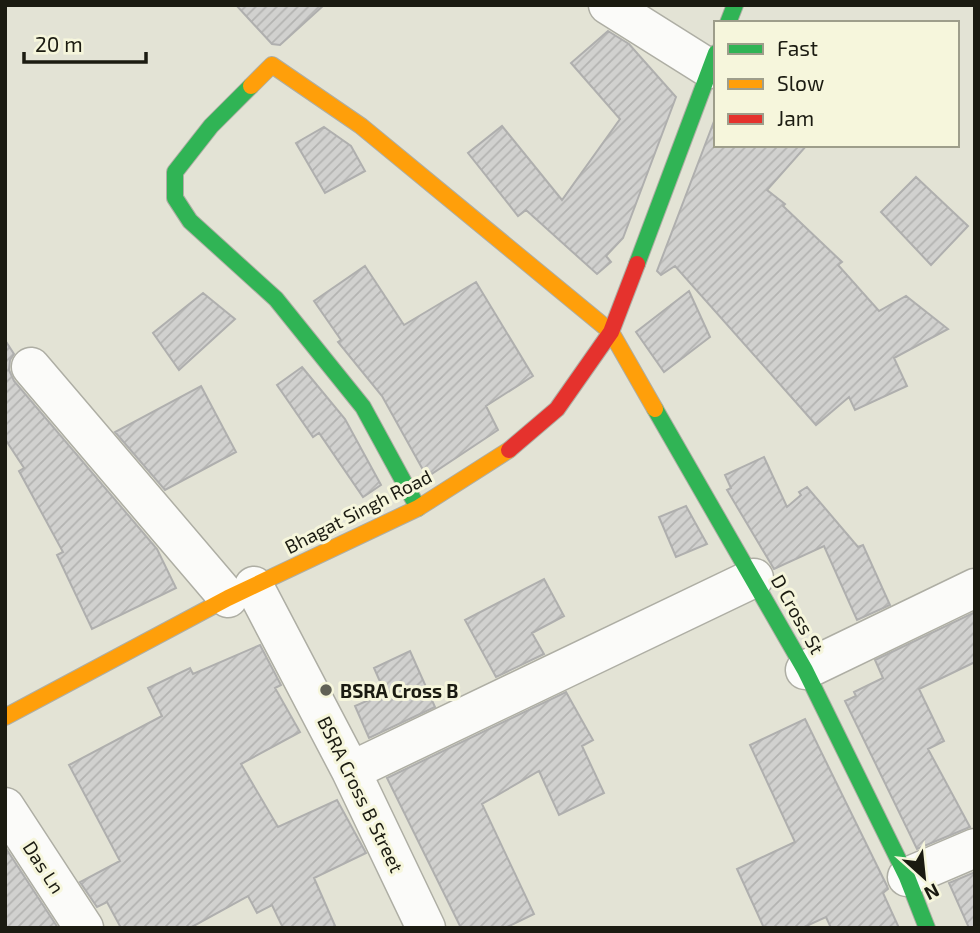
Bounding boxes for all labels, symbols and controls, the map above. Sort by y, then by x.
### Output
scale bar [24,21,147,65]
legend [714,21,959,147]
text: 20 m [35,31,83,56]
text: Fast [777,35,818,60]
text: Slow [777,70,824,95]
text: Jam [777,105,814,130]
street label: Bhagat Singh Road [281,464,435,558]
street label: D Cross St [767,570,829,658]
place label: BSRA Cross B [340,679,458,702]
marker: BSRA Cross B [318,682,334,698]
street label: BSRA Cross B Street [313,712,409,876]
street label: Das Ln [19,837,69,897]
north arrow [889,842,959,912]
text: N [921,879,943,906]

